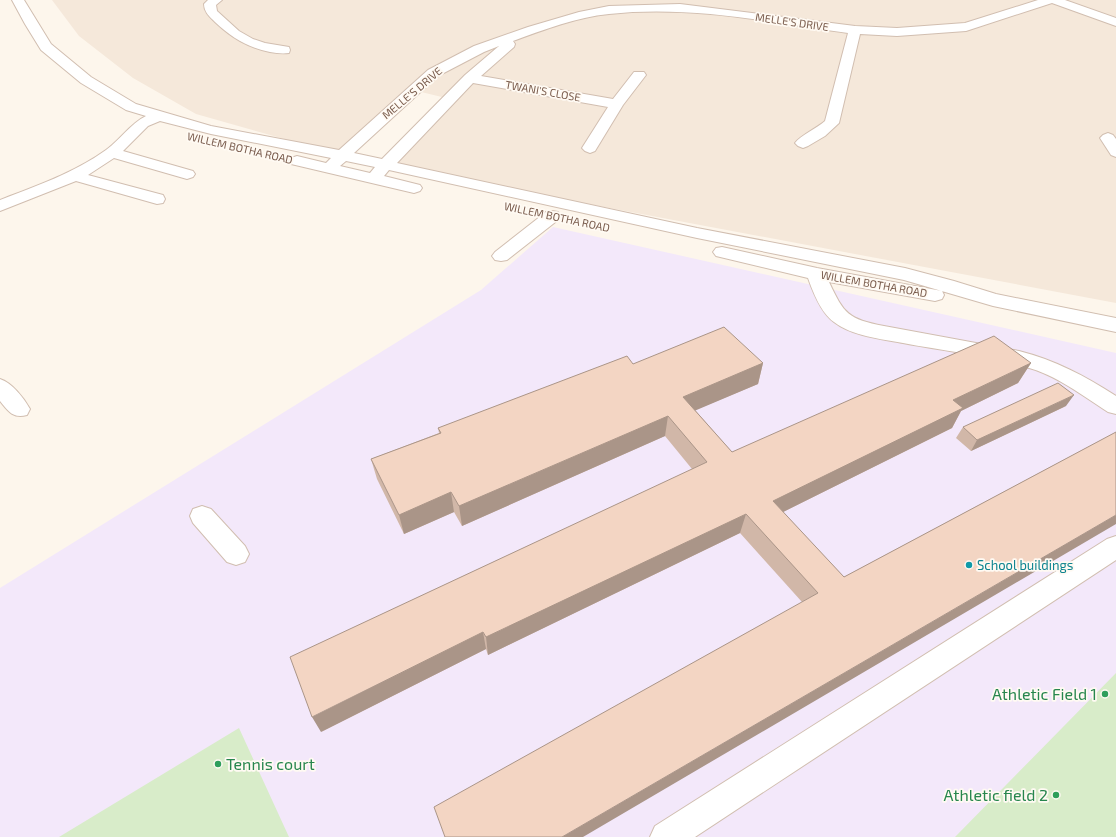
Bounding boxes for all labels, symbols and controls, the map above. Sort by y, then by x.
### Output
street label: MELLE'S DRIVE [755,10,830,33]
street label: MELLE'S DRIVE [379,64,444,121]
street label: TWANI'S CLOSE [504,77,582,104]
street label: WILLEM BOTHA ROAD [186,129,294,166]
street label: WILLEM BOTHA ROAD [503,199,611,234]
street label: WILLEM BOTHA ROAD [820,268,928,299]
place label: School buildings [977,557,1073,573]
marker: School buildings [964,560,974,570]
place label: Athletic Field 1 [992,684,1097,703]
marker: Athletic Field 1 [1100,689,1110,699]
place label: Tennis court [226,754,315,773]
marker: Tennis court [213,759,223,769]
place label: Athletic field 2 [944,785,1048,804]
marker: Athletic field 2 [1051,790,1061,800]

